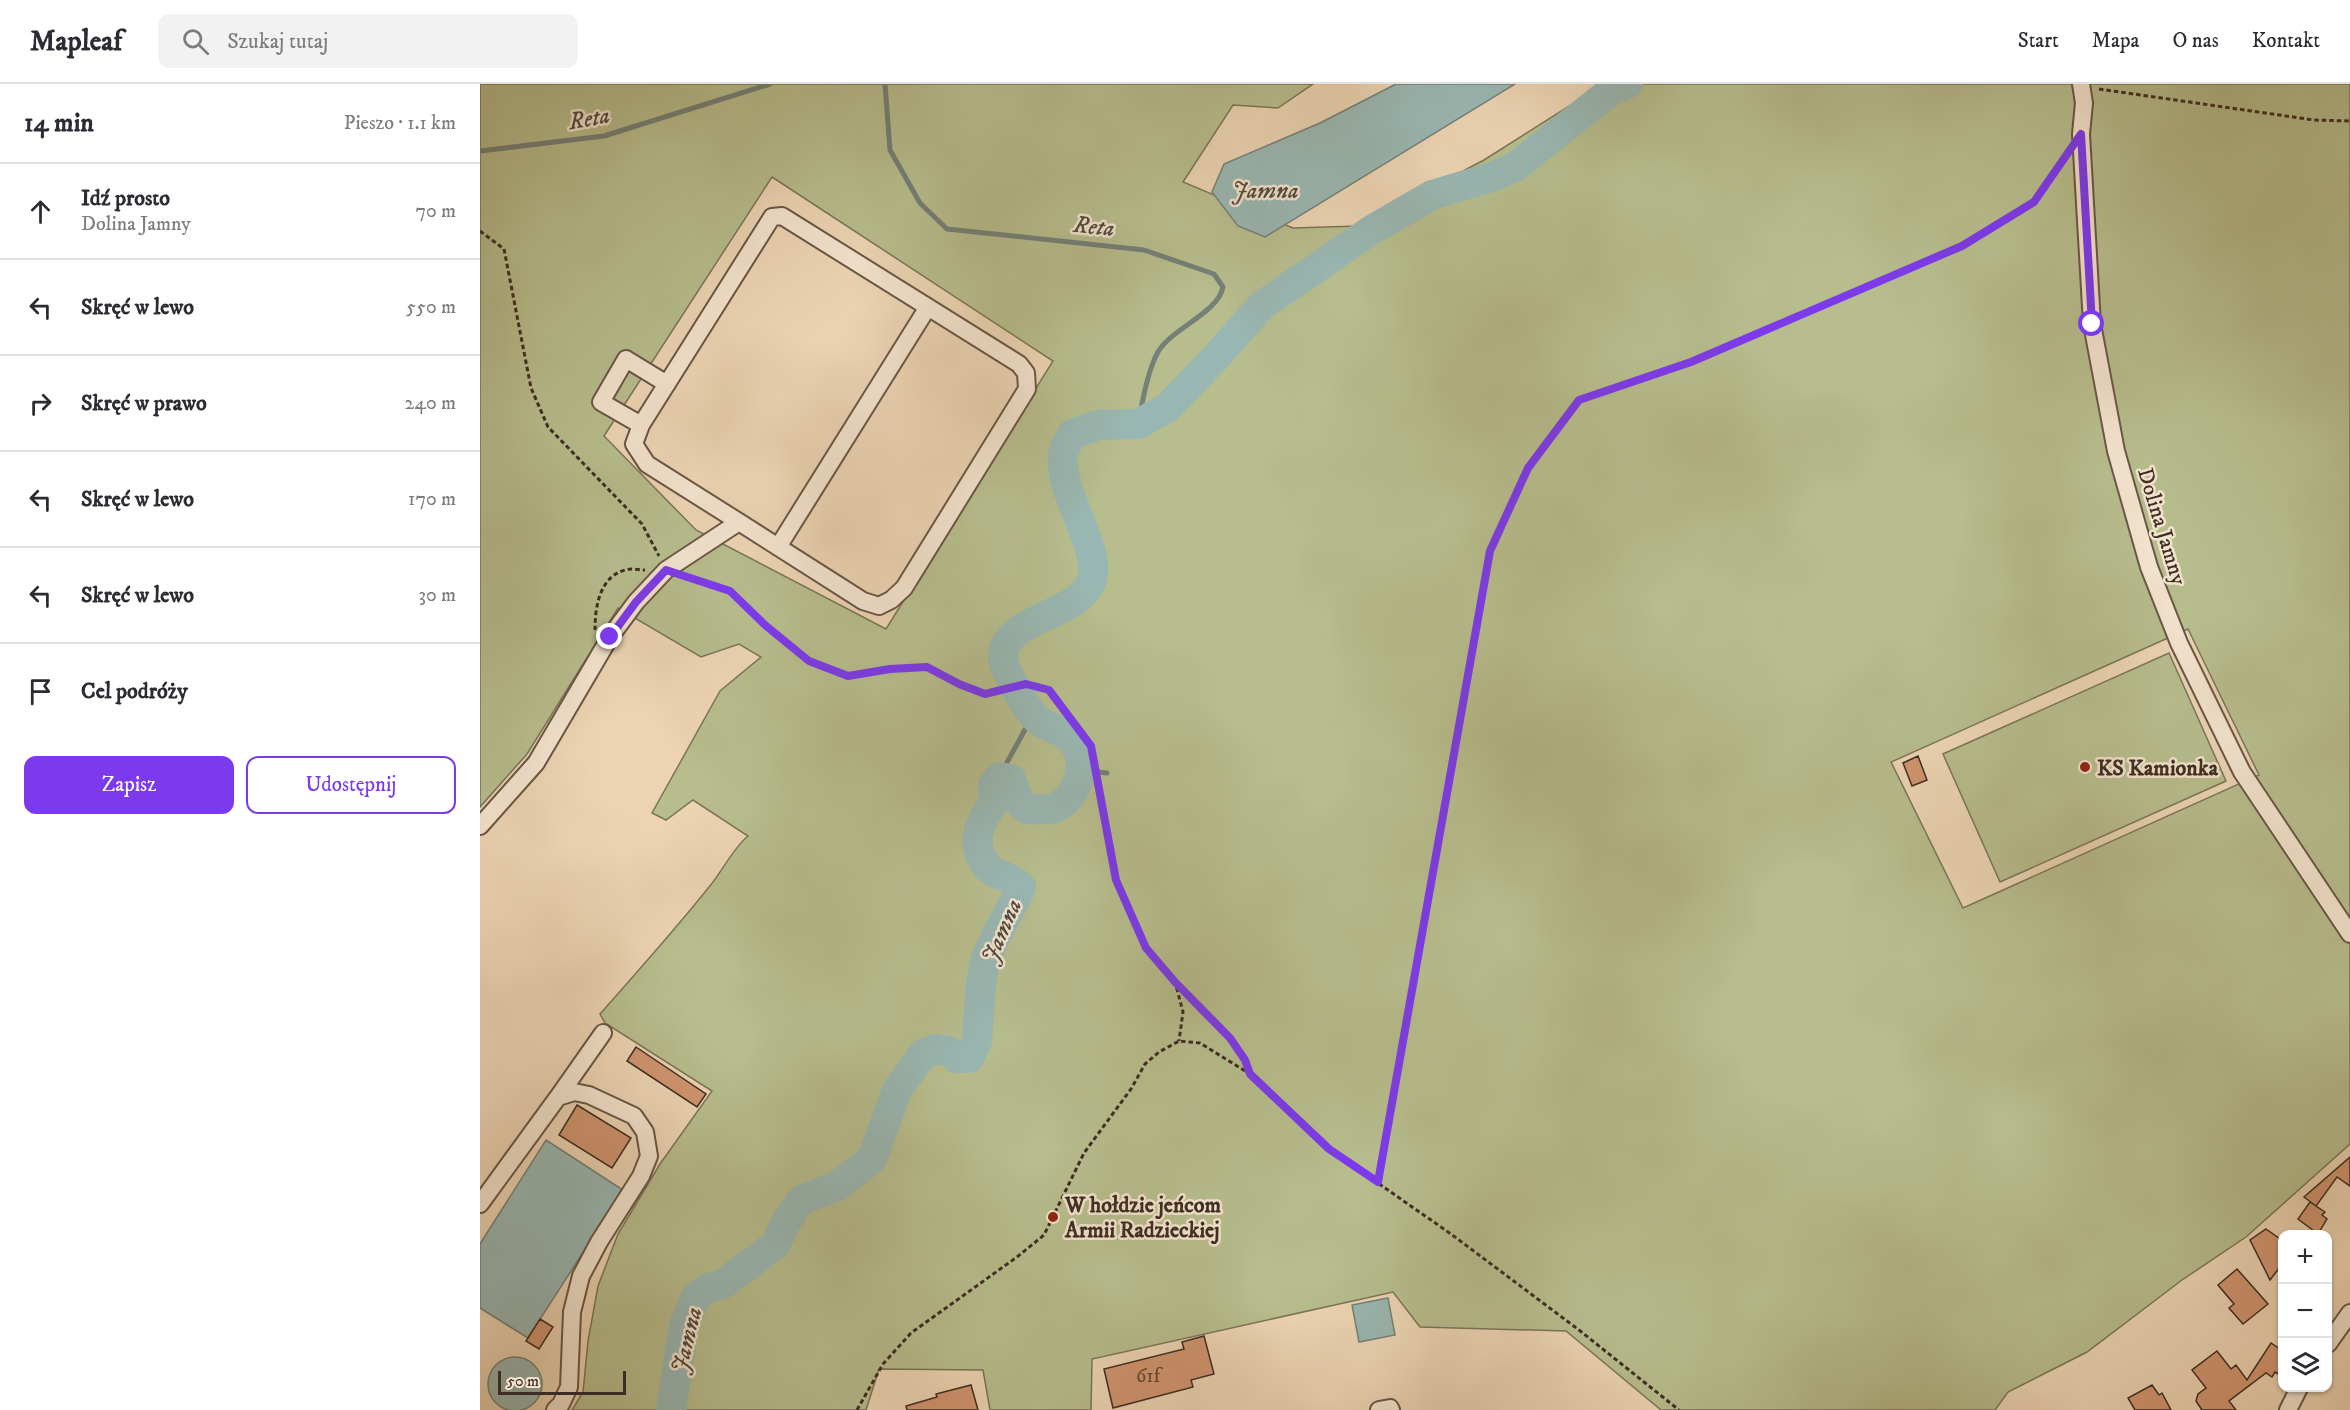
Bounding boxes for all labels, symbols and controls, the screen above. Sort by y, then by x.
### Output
search box [158,14,578,68]
text: Mapleaf [30,24,122,59]
icon: search [179,25,212,58]
text: Szukaj tutaj [227,28,328,55]
text: Start [2018,28,2059,54]
text: Mapa [2092,28,2139,54]
text: O nas [2172,28,2219,54]
text: Kontakt [2252,28,2320,54]
water label: Reta [565,101,612,138]
text: 14 min [24,107,94,140]
text: Pieszo · 1.1 km [344,111,456,136]
water label: Jamna [1231,176,1299,206]
text: Idź prosto [81,185,170,212]
icon: ahead [24,195,57,228]
text: 70 m [415,199,456,224]
water label: Reta [1071,210,1116,244]
text: Dolina Jamny [81,212,191,237]
icon: left [24,291,57,324]
text: Skręć w lewo [81,294,194,321]
text: 550 m [406,295,456,320]
route start [2078,310,2104,336]
icon: right [24,387,57,420]
text: Skręć w prawo [81,390,207,417]
text: 240 m [405,391,456,416]
street label: Dolina Jamny [2131,465,2192,589]
icon: left [24,483,57,516]
text: Skręć w lewo [81,486,194,513]
text: 170 m [408,487,456,512]
icon: left [24,579,57,612]
text: Skręć w lewo [81,582,194,609]
text: 30 m [418,583,456,608]
route end [596,623,622,649]
icon: arrive [24,675,57,708]
text: Cel podróży [81,678,188,705]
place label: KS Kamionka [2097,755,2219,782]
button: Zapisz [24,756,234,814]
button: Udostępnij [246,756,456,814]
marker: KS Kamionka [2078,760,2092,774]
water label: Jamna [975,895,1029,968]
place label: W hołdzie jeńcom Armii Radzieckiej [1064,1192,1222,1245]
marker: W hołdzie jeńcom Armii Radzieckiej [1046,1210,1060,1224]
map controls [2278,1230,2332,1392]
button: + [2278,1230,2332,1284]
button: − [2278,1284,2332,1338]
water label: Jamna [664,1304,710,1376]
button: layers [2278,1338,2332,1392]
house number: 61f [1136,1364,1164,1389]
scale bar [498,1368,626,1396]
text: 50 m [507,1371,539,1391]

